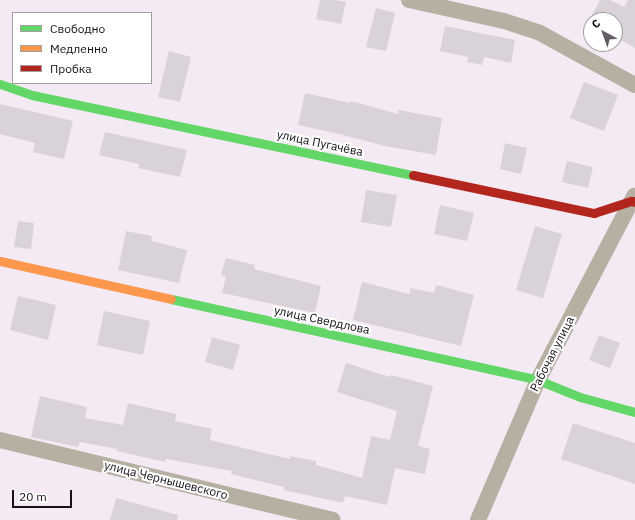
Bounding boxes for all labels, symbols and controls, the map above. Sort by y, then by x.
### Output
legend [12,12,152,84]
north arrow [583,12,623,52]
text: С [588,16,603,31]
text: Свободно [50,21,105,36]
text: Медленно [50,41,108,56]
text: Пробка [50,61,92,76]
street label: улица Пугачёва [276,127,364,159]
street label: улица Свердлова [273,303,371,337]
street label: Рабочая улица [527,314,577,394]
street label: улица Чернышевского [103,458,229,502]
scale bar [14,482,74,508]
text: 20 m [19,489,47,504]

